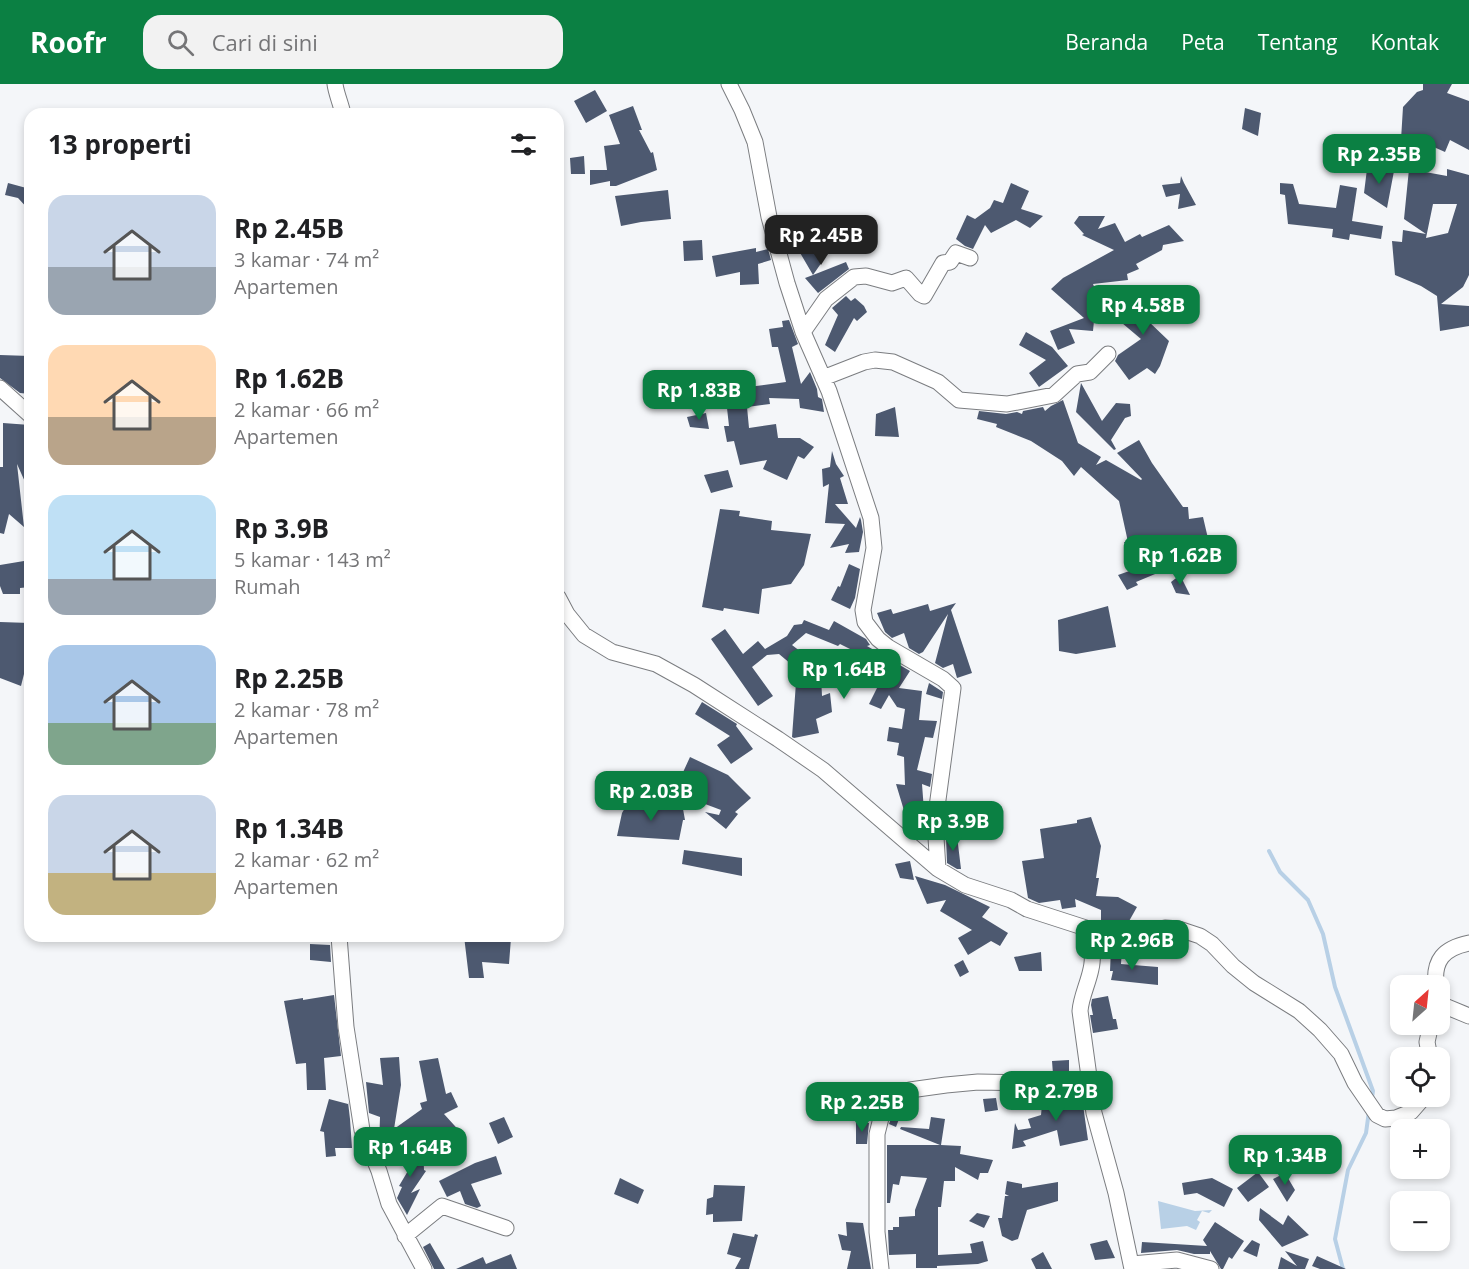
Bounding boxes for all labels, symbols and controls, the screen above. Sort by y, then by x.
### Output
search box [143,15,563,69]
text: Roofr [30,23,107,61]
icon: search [164,26,197,59]
text: Cari di sini [212,27,318,57]
text: Beranda [1065,28,1148,56]
text: Peta [1181,28,1225,56]
text: Tentang [1258,28,1337,56]
text: Kontak [1370,28,1439,56]
text: 13 properti [48,126,192,162]
icon: filters [507,128,540,161]
pin: Rp 2.35B [1317,134,1441,185]
text: Rp 2.35B [1337,140,1421,167]
text: Rp 2.45B [234,210,344,246]
pin: Rp 2.45B [759,215,883,266]
icon: home [96,219,168,291]
text: Rp 2.45B [779,221,863,248]
text: 3 kamar · 74 m² [234,246,379,273]
text: Apartemen [234,273,339,300]
pin: Rp 4.58B [1081,285,1205,336]
text: Rp 4.58B [1101,291,1185,318]
text: Rp 1.62B [234,360,344,396]
icon: home [96,369,168,441]
pin: Rp 1.83B [637,370,761,421]
text: Rp 1.83B [657,376,741,403]
text: 2 kamar · 66 m² [234,396,379,423]
text: Apartemen [234,423,339,450]
text: Rp 3.9B [234,510,329,546]
icon: home [96,519,168,591]
pin: Rp 1.62B [1118,535,1242,586]
text: Rp 1.62B [1138,541,1222,568]
text: 5 kamar · 143 m² [234,546,391,573]
text: Rumah [234,573,301,600]
pin: Rp 1.64B [782,649,906,700]
text: Rp 1.64B [802,655,886,682]
text: Rp 2.25B [234,660,344,696]
icon: home [96,669,168,741]
text: 2 kamar · 78 m² [234,696,379,723]
text: Apartemen [234,723,339,750]
pin: Rp 2.03B [589,771,713,822]
text: Rp 2.03B [609,777,693,804]
pin: Rp 3.9B [898,801,1008,852]
text: Rp 3.9B [916,807,990,834]
text: Rp 1.34B [234,810,344,846]
icon: home [96,819,168,891]
text: 2 kamar · 62 m² [234,846,379,873]
text: Apartemen [234,873,339,900]
pin: Rp 2.96B [1070,920,1194,971]
text: Rp 2.96B [1090,926,1174,953]
north arrow [1390,975,1450,1035]
map controls [1390,975,1450,1251]
button: locate [1390,1047,1450,1107]
pin: Rp 2.79B [994,1071,1118,1122]
text: Rp 2.79B [1014,1077,1098,1104]
pin: Rp 2.25B [800,1082,924,1133]
text: Rp 2.25B [820,1088,904,1115]
button: + [1390,1119,1450,1179]
pin: Rp 1.64B [348,1127,472,1178]
text: Rp 1.64B [368,1133,452,1160]
pin: Rp 1.34B [1223,1135,1347,1186]
text: Rp 1.34B [1243,1141,1327,1168]
button: − [1390,1191,1450,1251]

